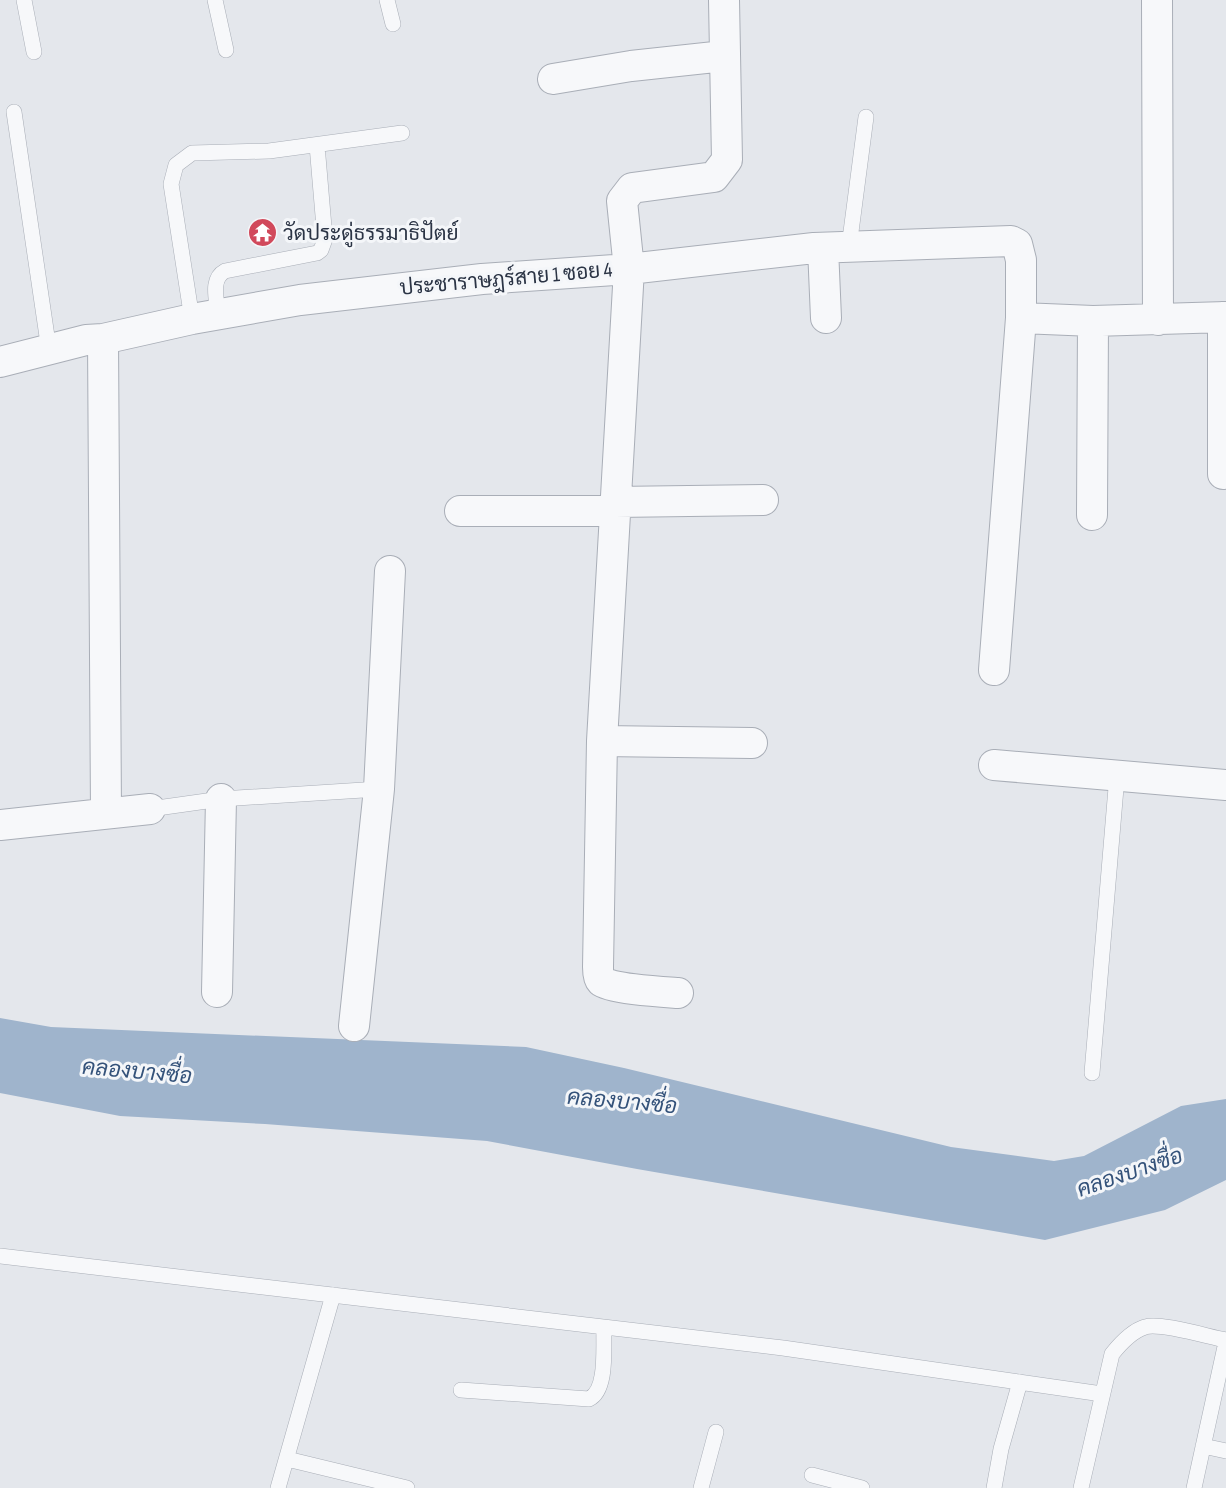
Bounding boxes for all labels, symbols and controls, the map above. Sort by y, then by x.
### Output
temple icon: วัดประดู่ธรรมาธิปัตย์ [246,217,278,249]
place label: วัดประดู่ธรรมาธิปัตย์ [283,219,458,248]
street label: ประชาราษฎร์สาย 1 ซอย 4 [398,255,614,302]
water label: คลองบางซื่อ [81,1047,194,1090]
water label: คลองบางซื่อ [566,1077,679,1120]
water label: คลองบางซื่อ [1071,1136,1187,1204]

